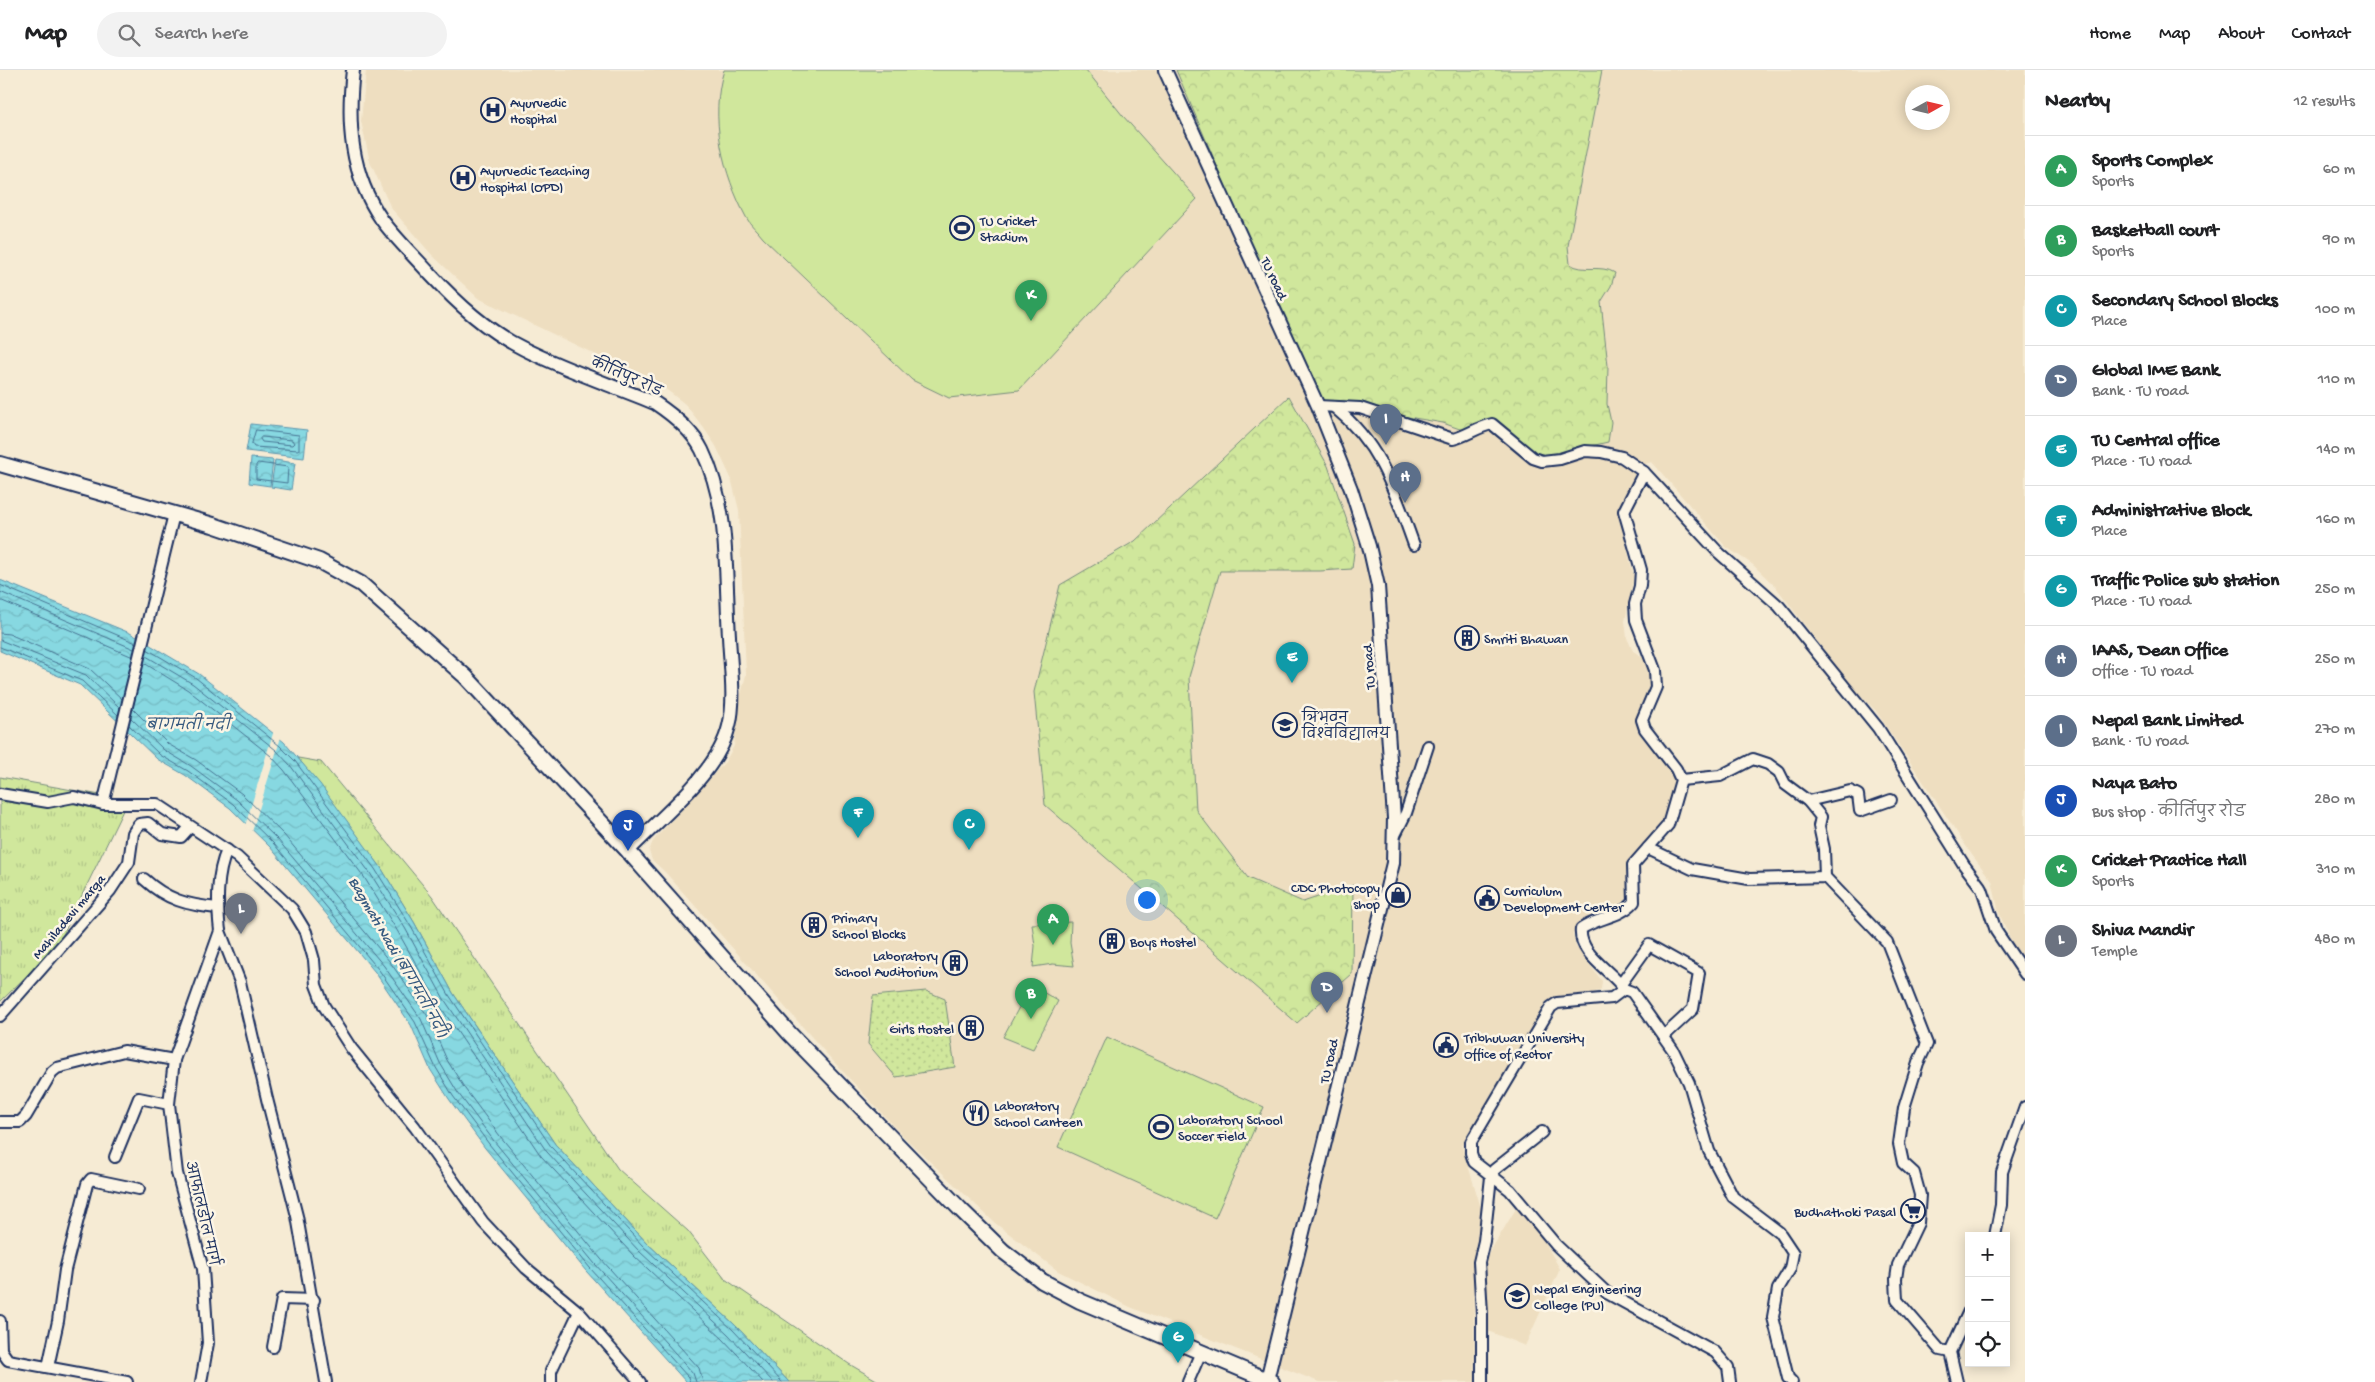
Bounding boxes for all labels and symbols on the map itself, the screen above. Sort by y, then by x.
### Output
north arrow [1905,85,1950,130]
place label: Ayurvedic Hospital [510,96,567,129]
hospital icon: Ayurvedic Hospital [480,97,506,123]
place label: Ayurvedic Teaching Hospital (OPD) [480,164,590,197]
hospital icon: Ayurvedic Teaching Hospital (OPD) [450,165,476,191]
place label: TU Cricket Stadium [979,214,1038,247]
sports icon: TU Cricket Stadium [949,215,975,241]
street label: TU road [1255,254,1291,305]
pin: K [1015,280,1047,321]
street label: कीर्तिपुर रोड [586,350,667,403]
pin: I [1370,404,1402,445]
pin: H [1389,462,1421,503]
building icon: Smriti Bhawan [1454,625,1480,651]
place label: Smriti Bhawan [1484,632,1569,649]
pin: E [1276,642,1308,683]
street label: TU road [1360,642,1381,691]
place label: त्रिभुवन विश्वविद्यालय [1301,706,1391,744]
water label: बागमती नदी [146,712,234,735]
school or university icon: त्रिभुवन विश्वविद्यालय [1272,712,1298,738]
pin: F [842,797,874,838]
pin: C [953,809,985,850]
pin: J [612,810,644,851]
street label: Mahiladevi marga [30,871,111,963]
water label: Bagmati Nadi (बागमती नदी) [344,872,455,1042]
place label: CDC Photocopy shop [1291,881,1380,914]
shop icon: CDC Photocopy shop [1385,882,1411,908]
place label: Curriculum Development Center [1503,884,1624,917]
public building icon: Curriculum Development Center [1474,885,1500,911]
your location [1134,887,1160,913]
pin: L [225,893,257,934]
pin: A [1037,904,1069,945]
place label: Primary School Blocks [831,911,906,944]
building icon: Primary School Blocks [801,912,827,938]
building icon: Boys Hostel [1099,928,1125,954]
place label: Boys Hostel [1129,935,1196,952]
place label: Laboratory School Auditorium [835,949,938,982]
building icon: Laboratory School Auditorium [942,950,968,976]
pin: D [1311,972,1343,1013]
pin: B [1015,978,1047,1019]
building icon: Girls Hostel [958,1015,984,1041]
place label: Girls Hostel [889,1022,954,1039]
place label: Tribhuwan University Office of Rector [1463,1031,1584,1064]
public building icon: Tribhuwan University Office of Rector [1433,1032,1459,1058]
street label: TU road [1317,1036,1344,1086]
place label: Laboratory School Canteen [994,1099,1083,1132]
restaurant icon: Laboratory School Canteen [963,1100,989,1126]
place label: Laboratory School Soccer Field [1178,1113,1283,1146]
sports icon: Laboratory School Soccer Field [1148,1114,1174,1140]
street label: आफालडोल मार्ग [180,1158,226,1269]
supermarket icon: Budhathoki Pasal [1900,1198,1926,1224]
place label: Budhathoki Pasal [1793,1205,1896,1222]
place label: Nepal Engineering College (PU) [1534,1282,1642,1315]
school or university icon: Nepal Engineering College (PU) [1504,1283,1530,1309]
pin: G [1162,1322,1194,1363]

